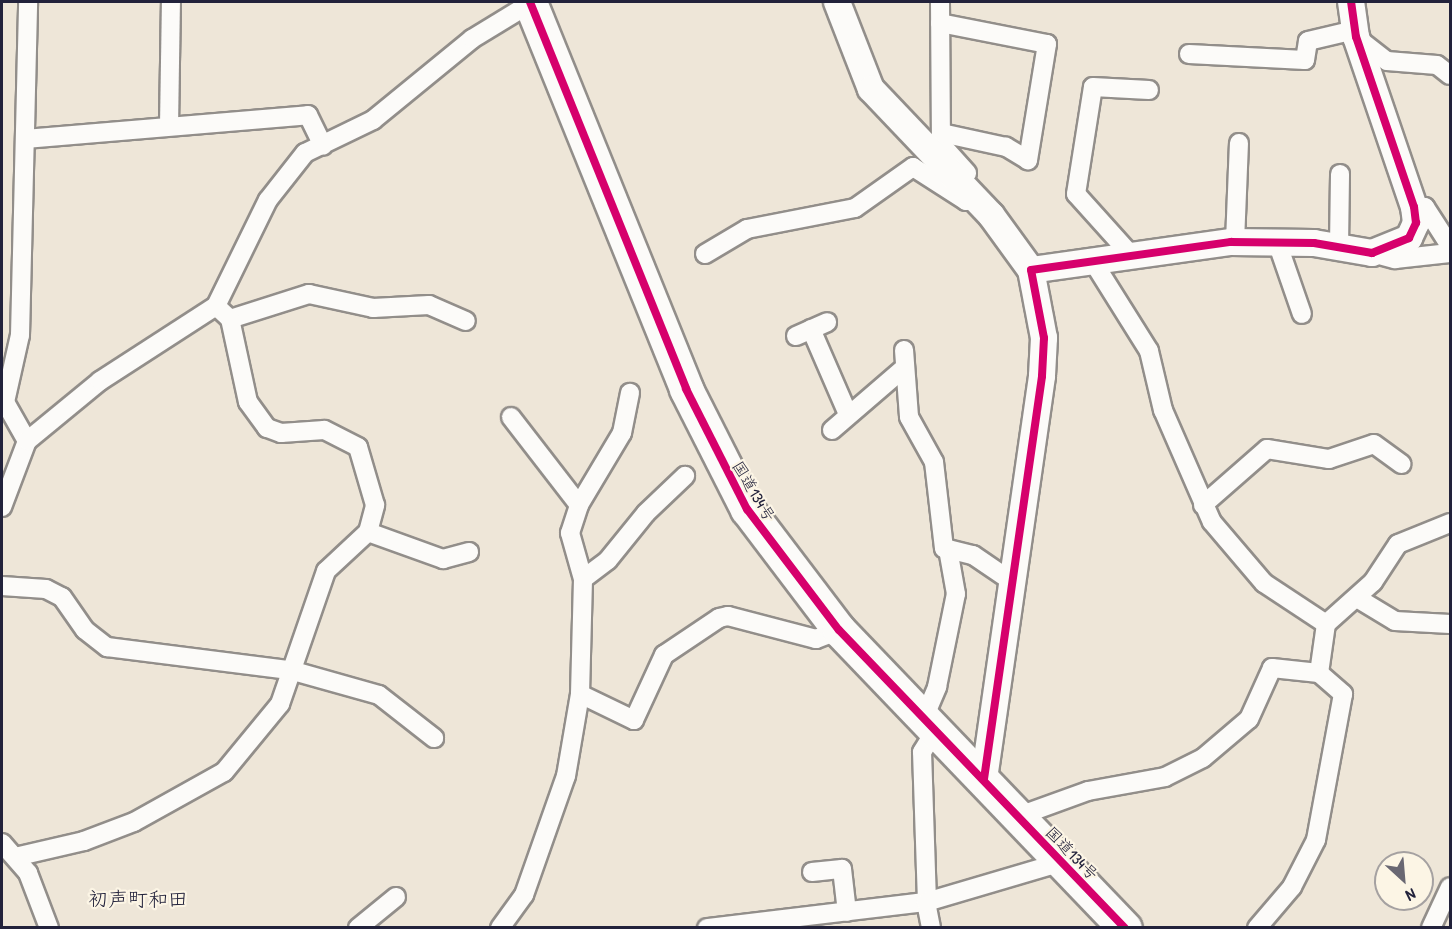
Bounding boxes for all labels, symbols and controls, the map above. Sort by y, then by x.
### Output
street label: 国道134号 [729,457,779,525]
street label: 国道134号 [1042,822,1102,884]
north arrow [1374,851,1434,911]
text: N [1402,884,1420,907]
district label: 初声町和田 [88,886,188,910]

